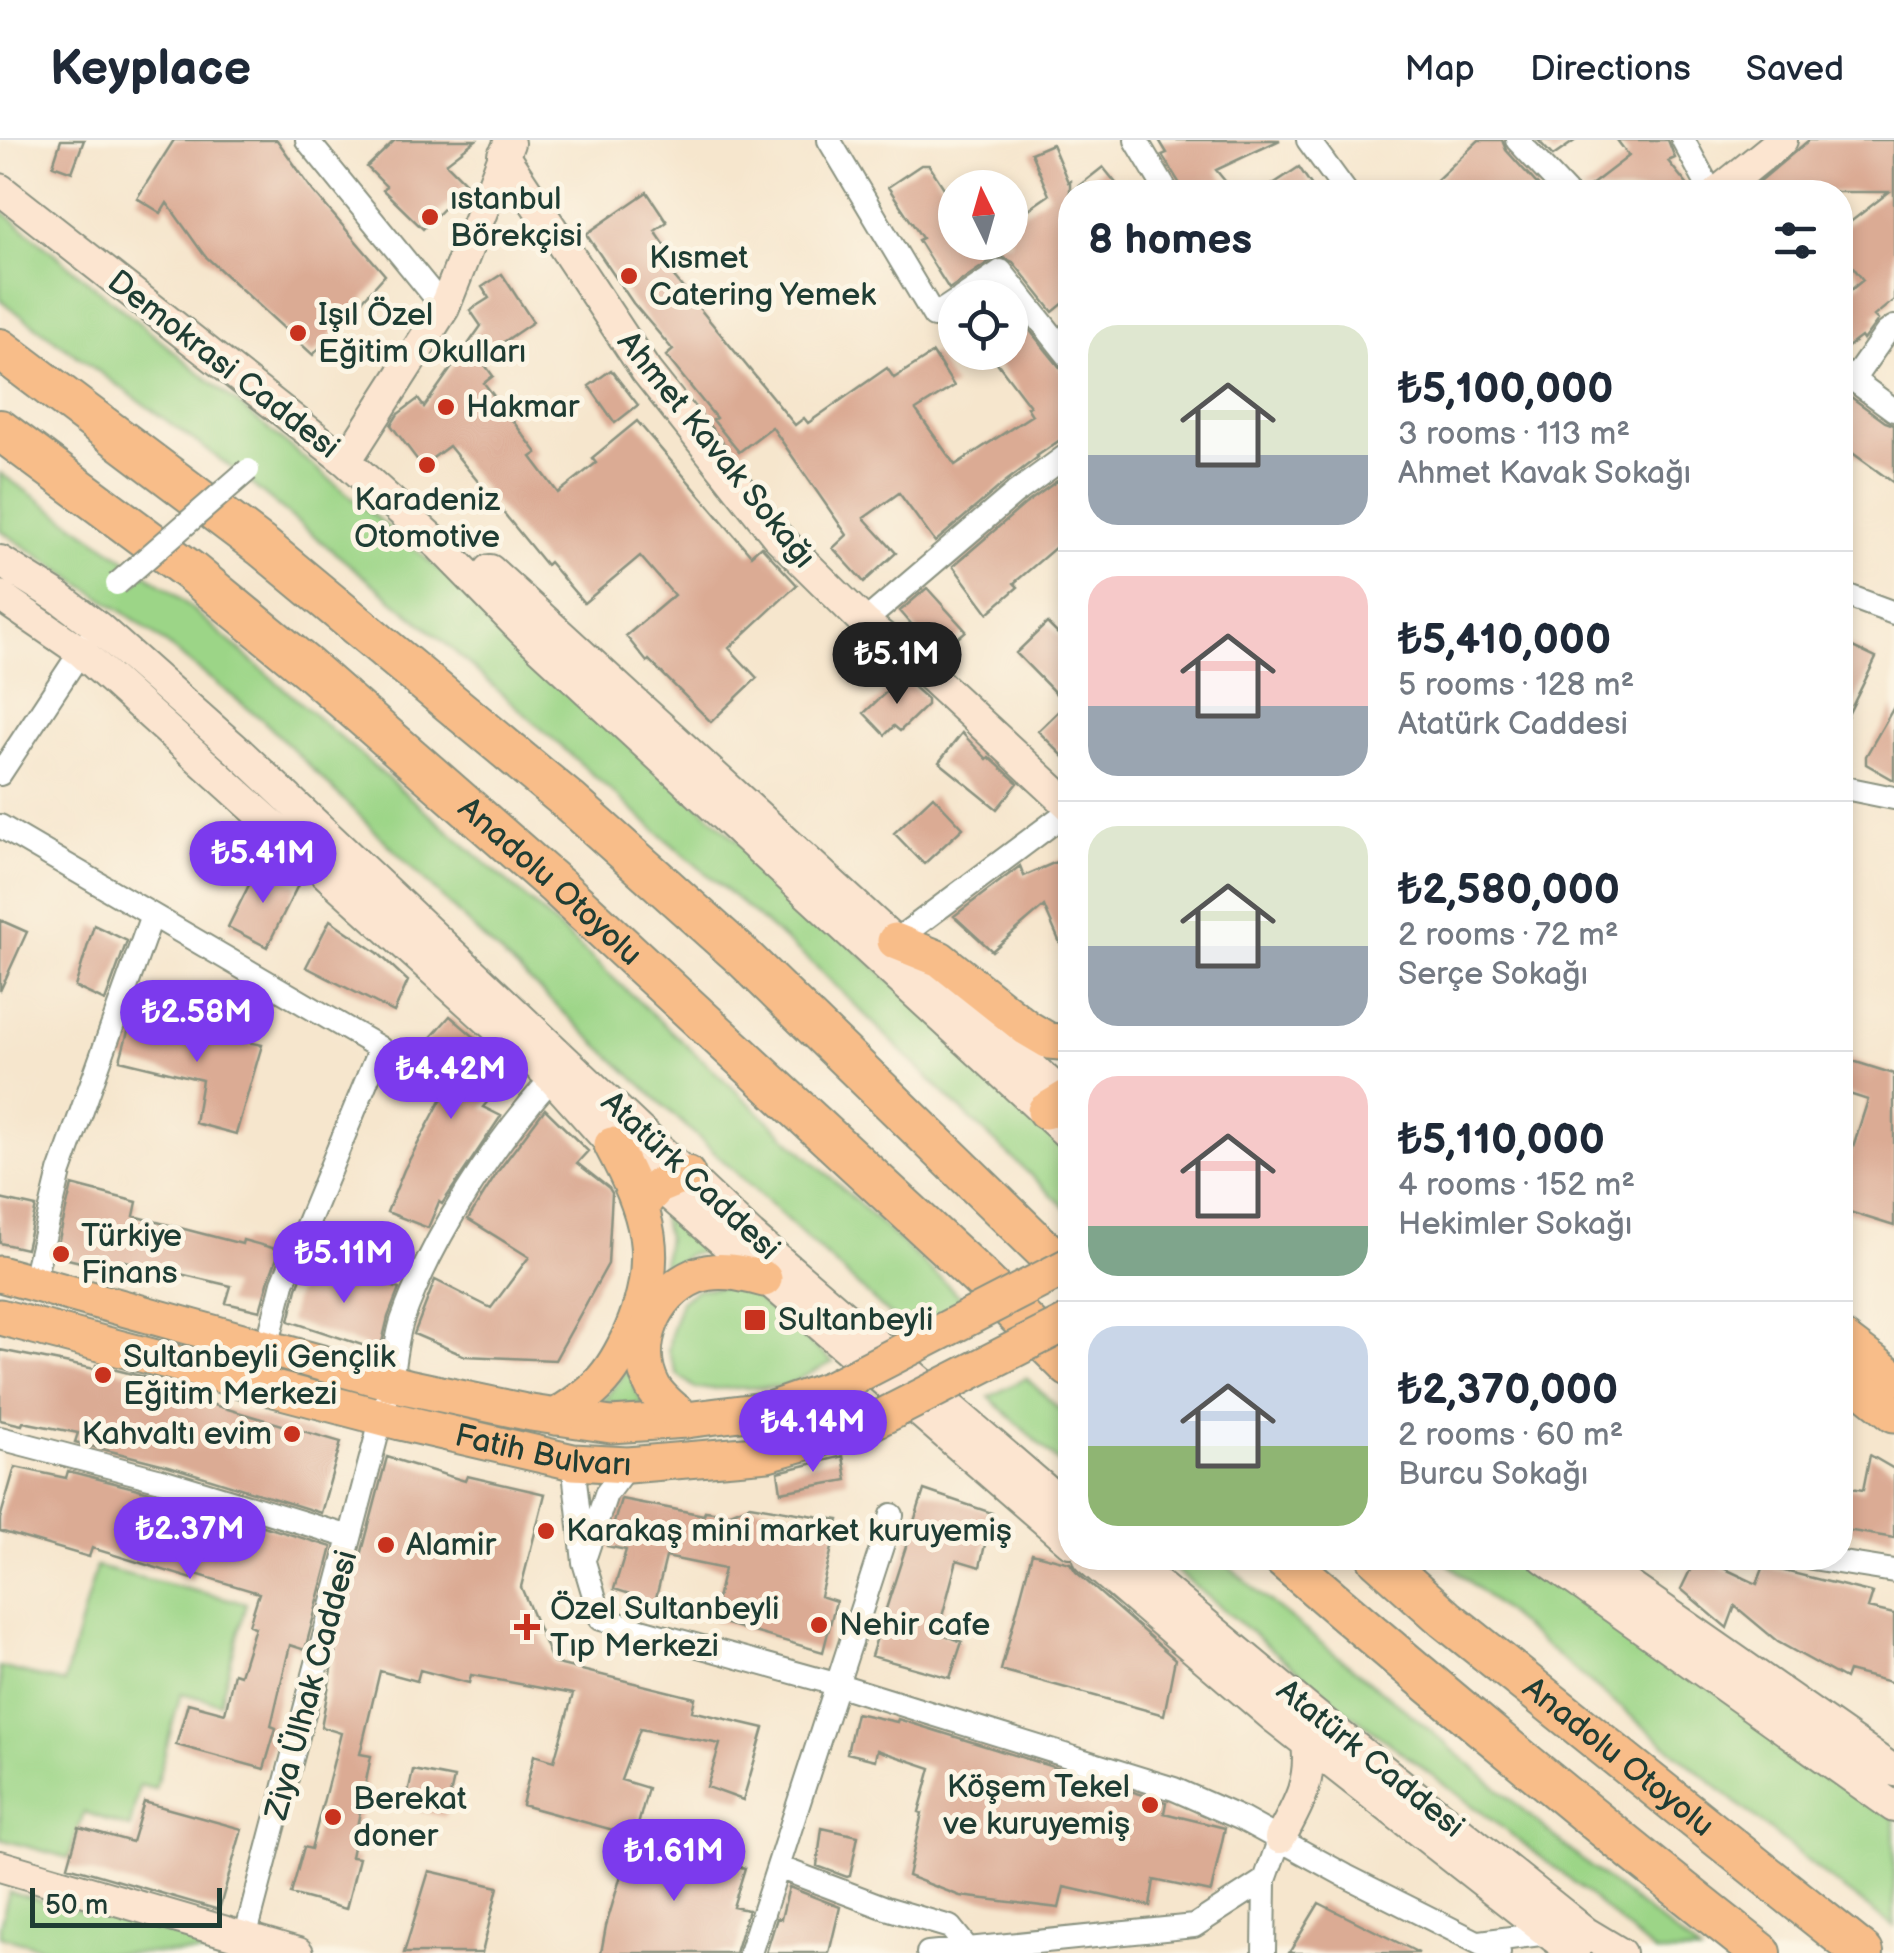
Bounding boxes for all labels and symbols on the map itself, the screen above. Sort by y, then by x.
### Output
north arrow [938,170,1028,260]
place label: ıstanbul Börekçisi [450,180,583,256]
marker: ıstanbul Börekçisi [419,206,441,228]
place label: Kısmet Catering Yemek [649,239,876,315]
street label: Demokrasi Caddesi [99,263,347,467]
marker: Kısmet Catering Yemek [618,265,640,287]
place label: Işıl Özel Eğitim Okulları [318,296,526,372]
marker: Işıl Özel Eğitim Okulları [287,322,309,344]
street label: Ahmet Kavak Sokağı [609,324,823,576]
place label: Hakmar [466,388,580,427]
marker: Hakmar [435,396,457,418]
marker: Karadeniz Otomotive [416,454,438,476]
place label: Karadeniz Otomotive [354,481,500,557]
pin: ₺5.1M [827,622,967,707]
street label: Anadolu Otoyolu [450,789,650,974]
pin: ₺5.41M [182,821,344,906]
pin: ₺2.58M [116,980,278,1065]
pin: ₺4.42M [370,1037,532,1122]
street label: Atatürk Caddesi [593,1083,787,1269]
place label: Türkiye Finans [81,1217,182,1293]
pin: ₺5.11M [263,1221,425,1306]
marker: Türkiye Finans [50,1243,72,1265]
place label: Sultanbeyli [778,1301,933,1340]
marker: Sultanbeyli [742,1307,768,1333]
place label: Sultanbeyli Gençlik Eğitim Merkezi [123,1338,396,1414]
marker: Sultanbeyli Gençlik Eğitim Merkezi [92,1364,114,1386]
pin: ₺4.14M [732,1390,894,1475]
place label: Kahvaltı evim [81,1415,272,1454]
street label: Fatih Bulvarı [451,1416,632,1485]
marker: Kahvaltı evim [281,1423,303,1445]
pin: ₺2.37M [109,1497,271,1582]
place label: Karakaş mini market kuruyemiş [566,1512,1012,1551]
marker: Karakaş mini market kuruyemiş [535,1520,557,1542]
place label: Alamir [406,1526,497,1565]
marker: Alamir [375,1534,397,1556]
street label: Ziya Ülhak Caddesi [257,1546,367,1825]
place label: Özel Sultanbeyli Tıp Merkezi [550,1590,779,1666]
place label: Nehir cafe [839,1606,990,1645]
marker: Özel Sultanbeyli Tıp Merkezi [514,1614,540,1640]
marker: Nehir cafe [808,1614,830,1636]
street label: Anadolu Otoyolu [1515,1669,1722,1845]
street label: Atatürk Caddesi [1268,1671,1472,1847]
place label: Köşem Tekel ve kuruyemiş [942,1768,1130,1844]
place label: Berekat doner [353,1780,467,1856]
marker: Köşem Tekel ve kuruyemiş [1139,1794,1161,1816]
marker: Berekat doner [322,1806,344,1828]
pin: ₺1.61M [593,1819,755,1904]
scale bar [30,1883,222,1928]

